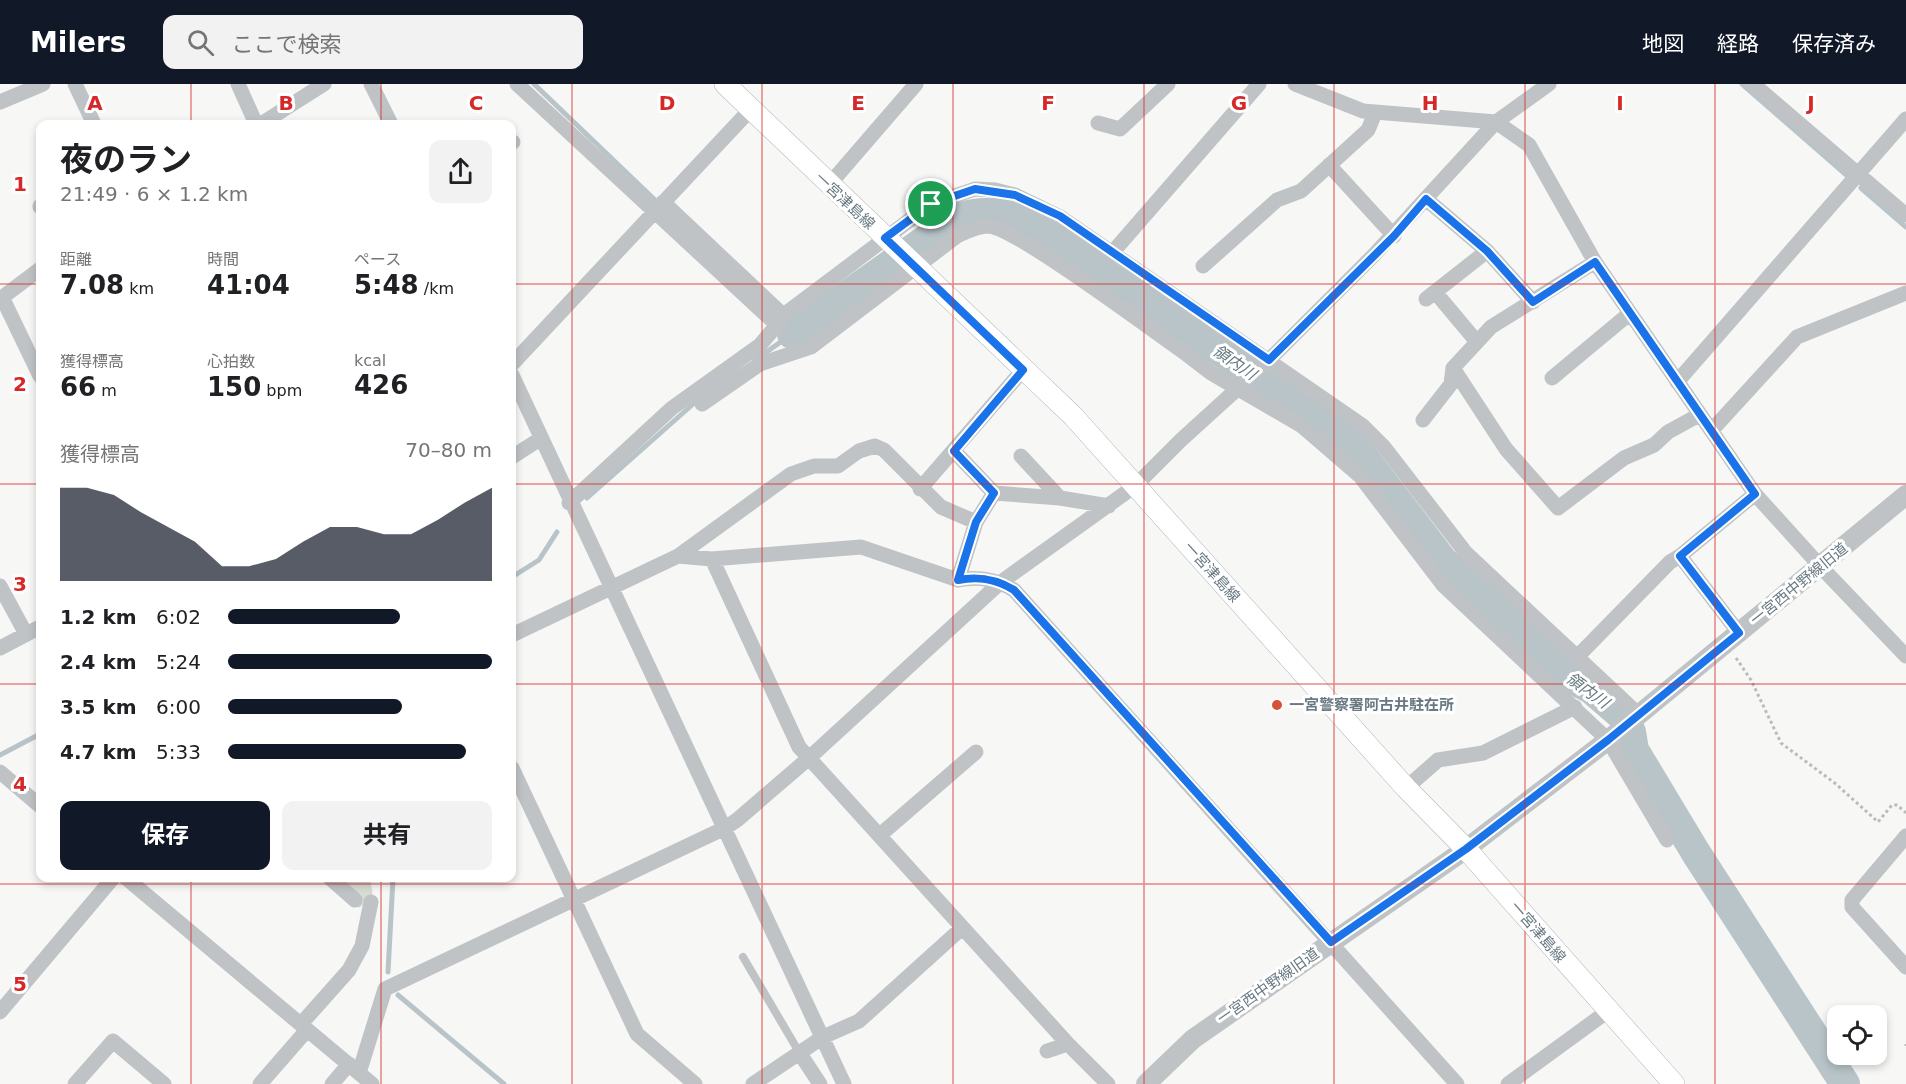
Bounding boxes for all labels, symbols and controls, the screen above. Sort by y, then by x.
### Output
search box [163,15,583,69]
text: Milers [30,26,127,59]
icon: search [184,26,217,59]
text: ここで検索 [232,32,342,57]
text: 地図 [1642,32,1684,56]
text: 経路 [1717,32,1759,56]
text: 保存済み [1792,32,1876,56]
text: A [87,91,103,115]
text: B [278,91,294,115]
text: C [469,91,483,115]
text: D [659,91,675,115]
text: E [851,91,865,115]
text: F [1041,91,1055,115]
text: G [1231,91,1247,115]
text: H [1422,91,1438,115]
text: I [1616,91,1624,115]
text: J [1805,91,1815,115]
text: 夜のラン [60,140,192,179]
button: share [429,140,492,203]
street label: 一宮津島線 [811,169,879,233]
text: 1 [13,172,27,196]
pin [905,178,956,229]
text: 21:49 · 6 × 1.2 km [60,182,248,206]
icon: arrive [914,187,947,220]
text: 距離 [60,250,92,269]
text: 時間 [207,250,239,269]
text: ペース [354,250,401,269]
text: 7.08 [60,270,124,300]
text: 41:04 [207,270,290,300]
text: 5:48 [354,270,419,300]
text: km [124,279,154,298]
text: /km [419,279,454,298]
water label: 領内川 [1210,341,1262,385]
text: kcal [354,351,386,370]
text: 獲得標高 [60,352,124,371]
text: 心拍数 [207,352,255,371]
text: 426 [354,370,408,400]
text: 2 [13,372,27,396]
text: 66 [60,372,96,402]
text: 150 [207,372,261,402]
text: m [96,381,117,400]
text: bpm [261,381,302,400]
text: 70–80 m [405,438,492,462]
text: 獲得標高 [60,442,140,466]
street label: 一宮津島線 [1180,538,1244,606]
street label: 一宮西中野線旧道 [1747,539,1851,629]
text: 3 [13,572,27,596]
text: 1.2 km [60,605,137,629]
text: 6:02 [156,605,201,629]
text: 2.4 km [60,650,137,674]
text: 5:24 [156,650,201,674]
water label: 領内川 [1563,669,1614,713]
text: 3.5 km [60,695,137,719]
text: 6:00 [156,695,201,719]
place label: 一宮警察署阿古井駐在所 [1289,696,1454,714]
marker: 一宮警察署阿古井駐在所 [1270,698,1284,712]
text: 4.7 km [60,740,137,764]
text: 5:33 [156,740,201,764]
text: 4 [13,772,27,796]
button: 保存 [60,801,270,870]
button: 共有 [282,801,492,870]
street label: 一宮津島線 [1507,898,1569,966]
street label: 一宮西中野線旧道 [1214,944,1322,1028]
text: 5 [13,972,27,996]
map controls [1827,1005,1887,1065]
button: locate [1827,1005,1887,1065]

